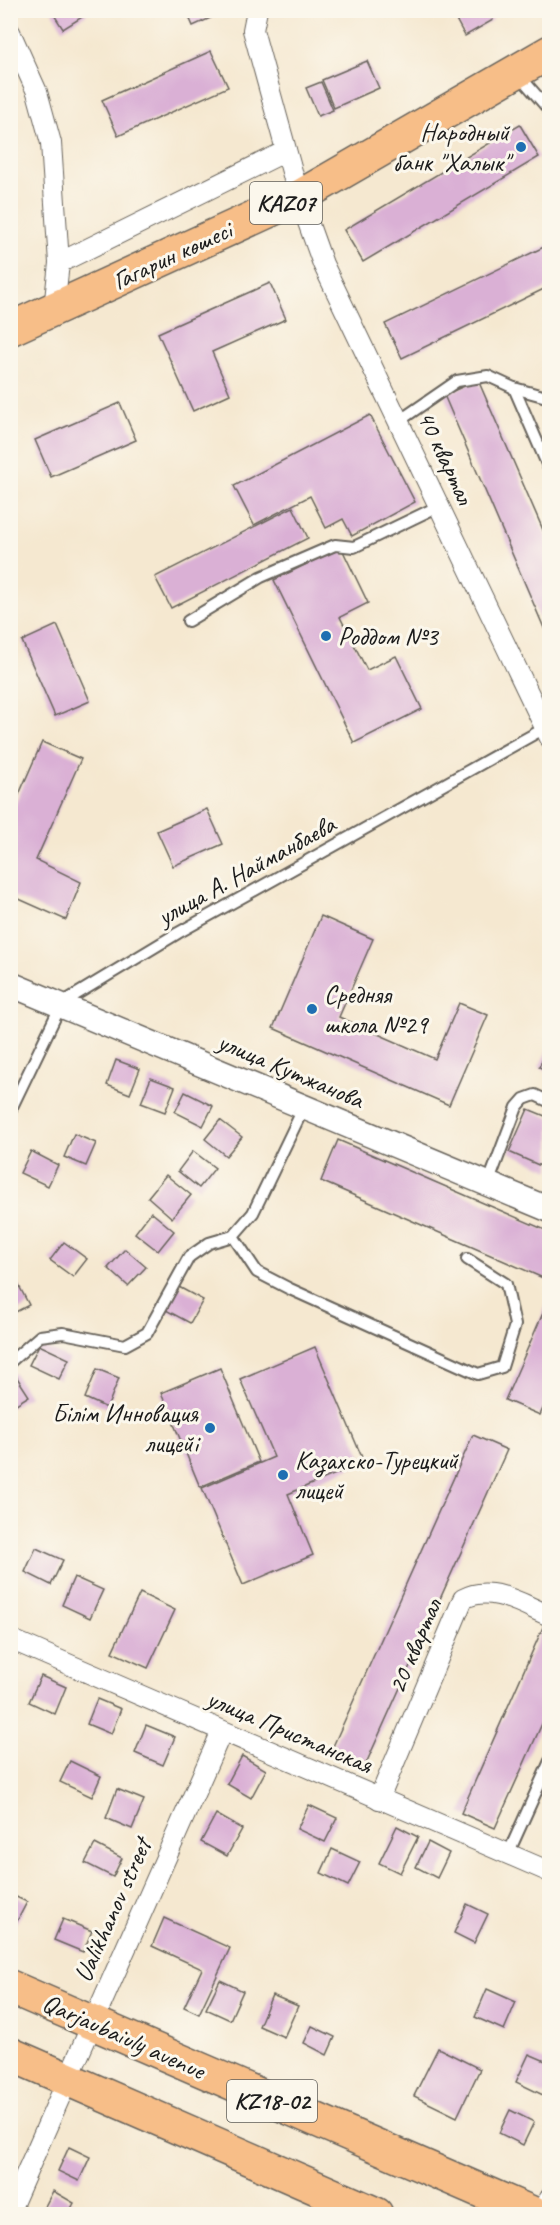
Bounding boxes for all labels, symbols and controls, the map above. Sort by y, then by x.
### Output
place label: Народный банк "Халык" [393,116,514,179]
marker: Народный банк "Халык" [514,140,528,154]
road number: KAZ07 [250,182,322,224]
street label: Гагарин көшесі [107,212,240,297]
street label: 40 квартал [410,405,482,511]
place label: Роддом №3 [338,620,440,653]
marker: Роддом №3 [319,629,333,643]
street label: улица А. Найманбаева [150,807,343,934]
place label: Средняя школа №29 [324,978,430,1041]
marker: Средняя школа №29 [305,1002,319,1016]
street label: улица Кутжанова [211,1024,370,1117]
place label: Білім Инновация лицейі [52,1397,201,1460]
marker: Білім Инновация лицейі [203,1421,217,1435]
place label: Казахско-Турецкий лицей [295,1444,460,1507]
marker: Казахско-Турецкий лицей [276,1468,290,1482]
street label: 20 квартал [380,1592,450,1698]
street label: улица Пристанская [200,1681,379,1782]
street label: Ualikhanov street [66,1830,160,1987]
street label: Qarjaubaiuly avenue [38,1986,212,2088]
road number: KZ18-02 [227,2080,317,2122]

